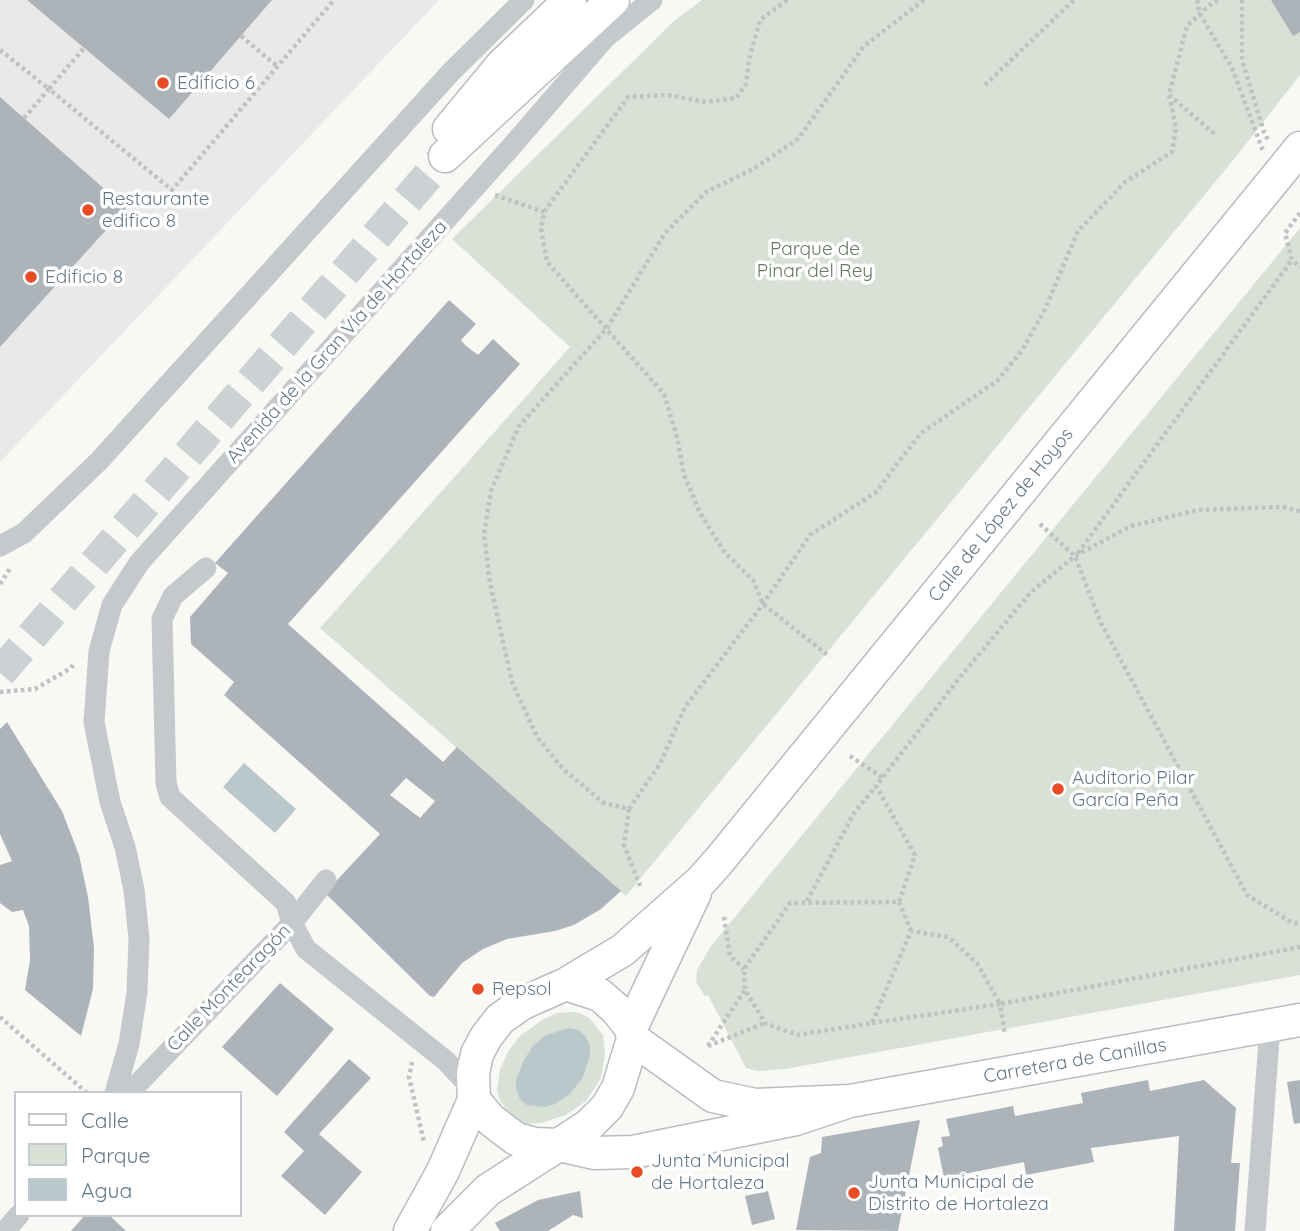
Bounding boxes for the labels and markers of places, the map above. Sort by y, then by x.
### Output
place label: Edificio 6 [177,72,255,94]
marker: Edificio 6 [155,75,171,91]
place label: Restaurante edifico 8 [102,188,210,232]
marker: Restaurante edifico 8 [80,202,96,218]
place label: Edificio 8 [45,266,123,288]
marker: Edificio 8 [23,269,39,285]
place label: Auditorio Pilar García Peña [1072,767,1195,811]
marker: Auditorio Pilar García Peña [1050,781,1066,797]
place label: Repsol [492,978,552,1000]
marker: Repsol [470,981,486,997]
place label: Junta Municipal de Hortaleza [651,1150,790,1194]
marker: Junta Municipal de Hortaleza [629,1164,645,1180]
place label: Junta Municipal de Distrito de Hortaleza [868,1171,1049,1215]
marker: Junta Municipal de Distrito de Hortaleza [846,1185,862,1201]

